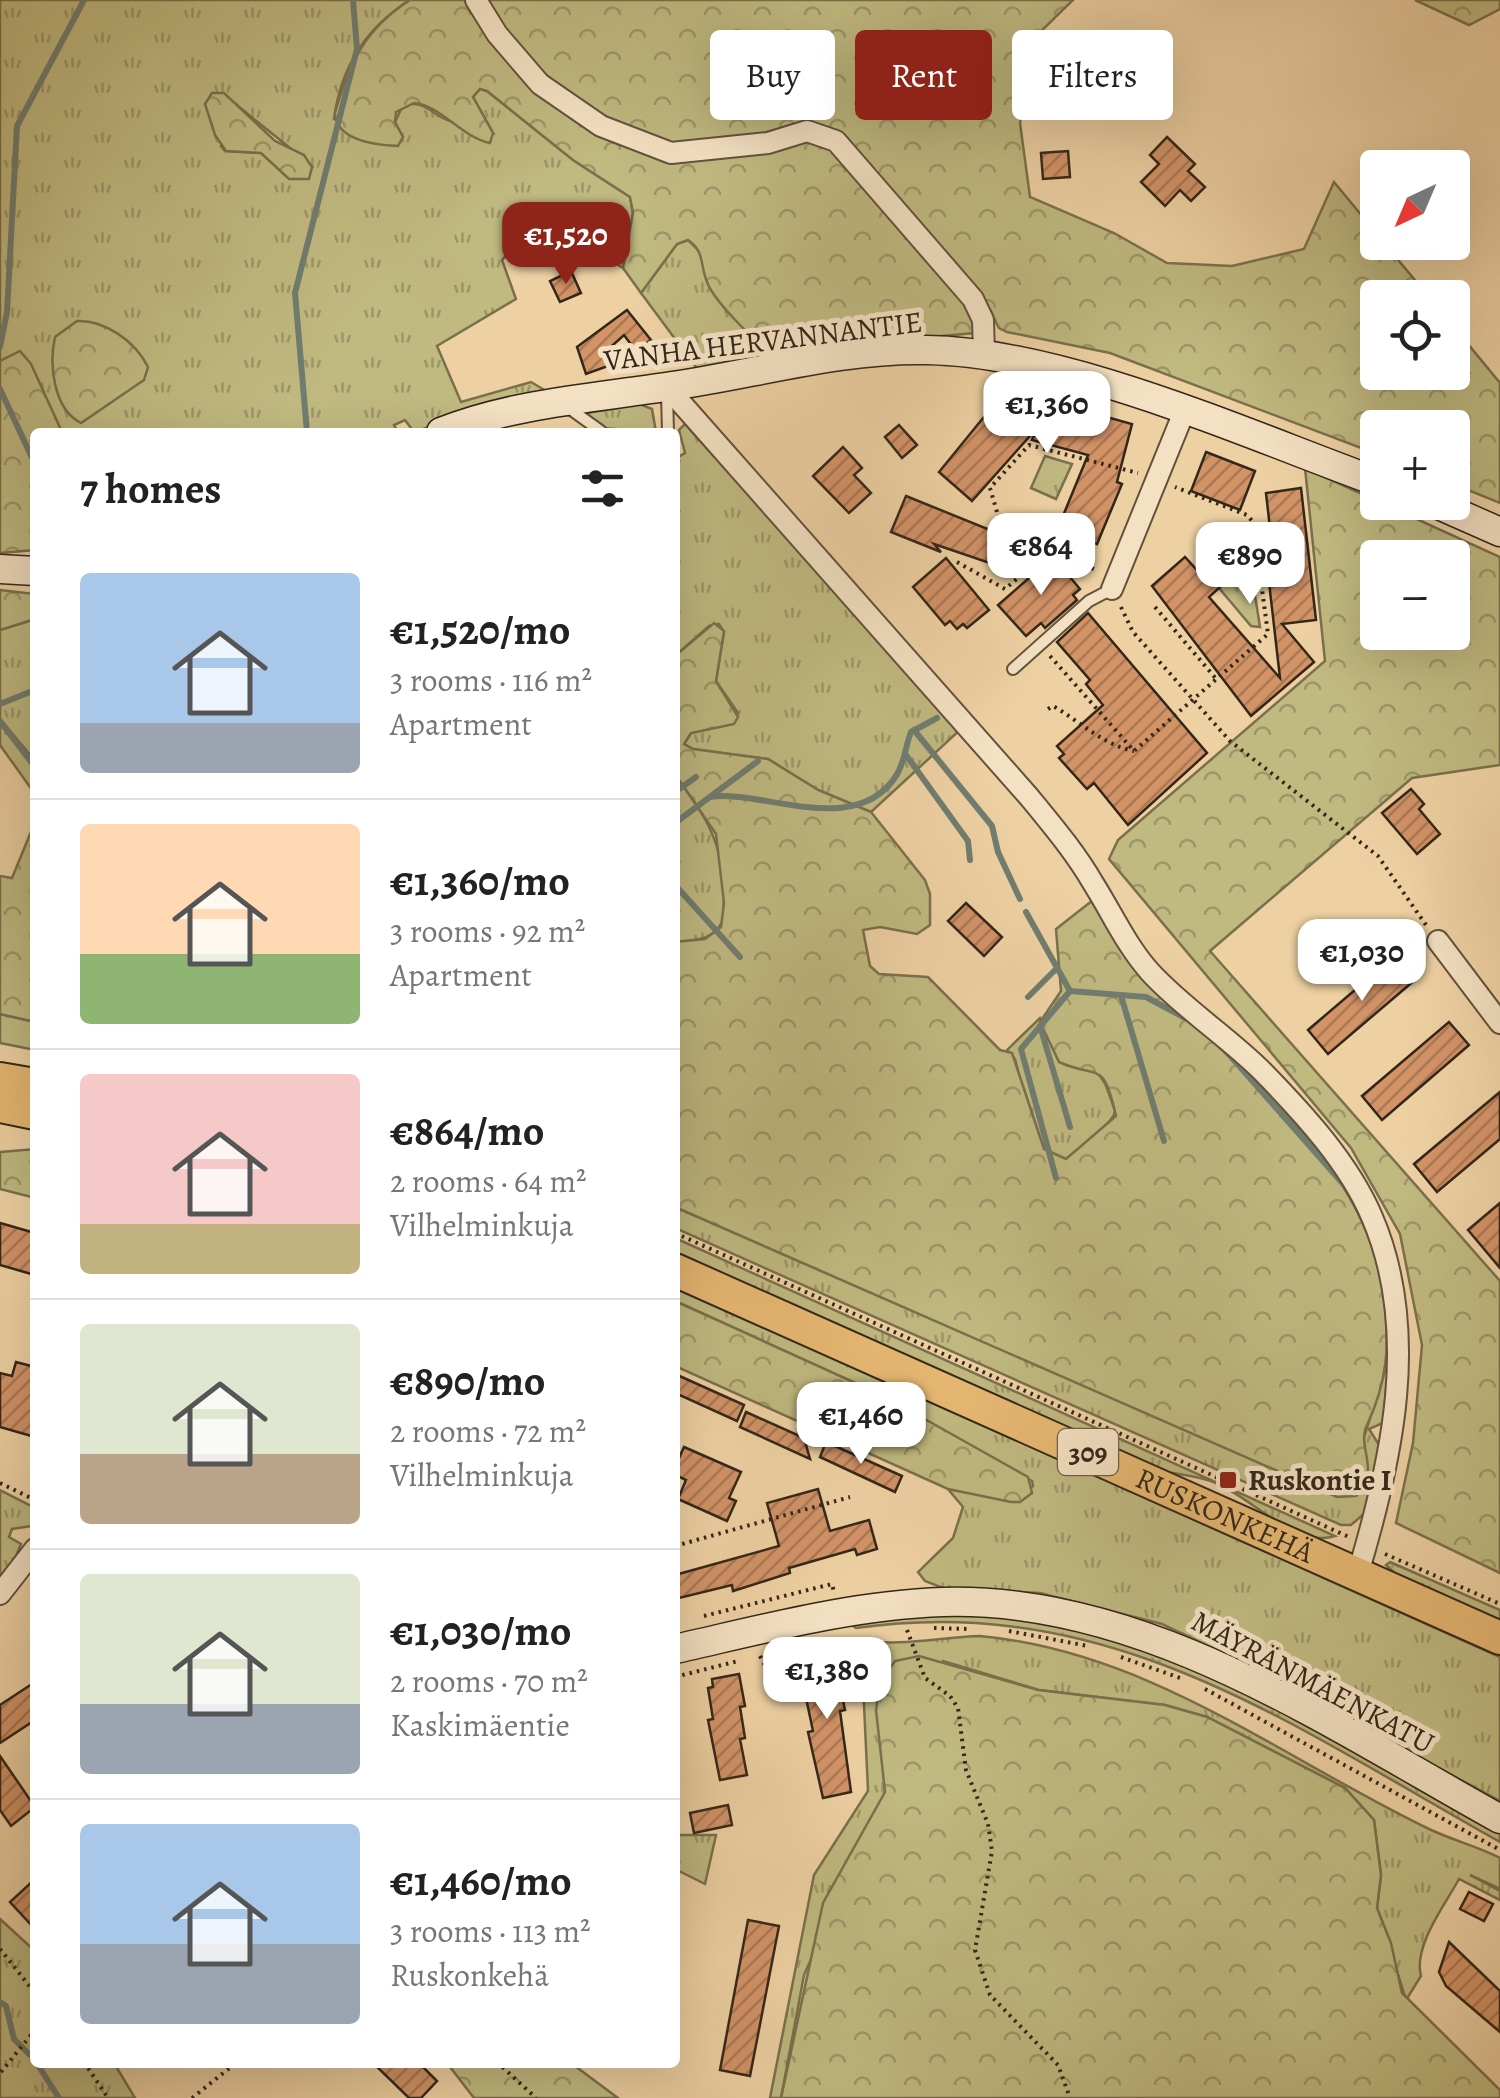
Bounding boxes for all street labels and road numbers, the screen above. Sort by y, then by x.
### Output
street label: VANHA HERVANNANTIE [600,302,925,381]
road number: 309 [1058,1429,1118,1475]
street label: RUSKONKEHÄ [1129,1458,1321,1573]
street label: MÄYRÄNMÄENKATU [1185,1601,1441,1763]

